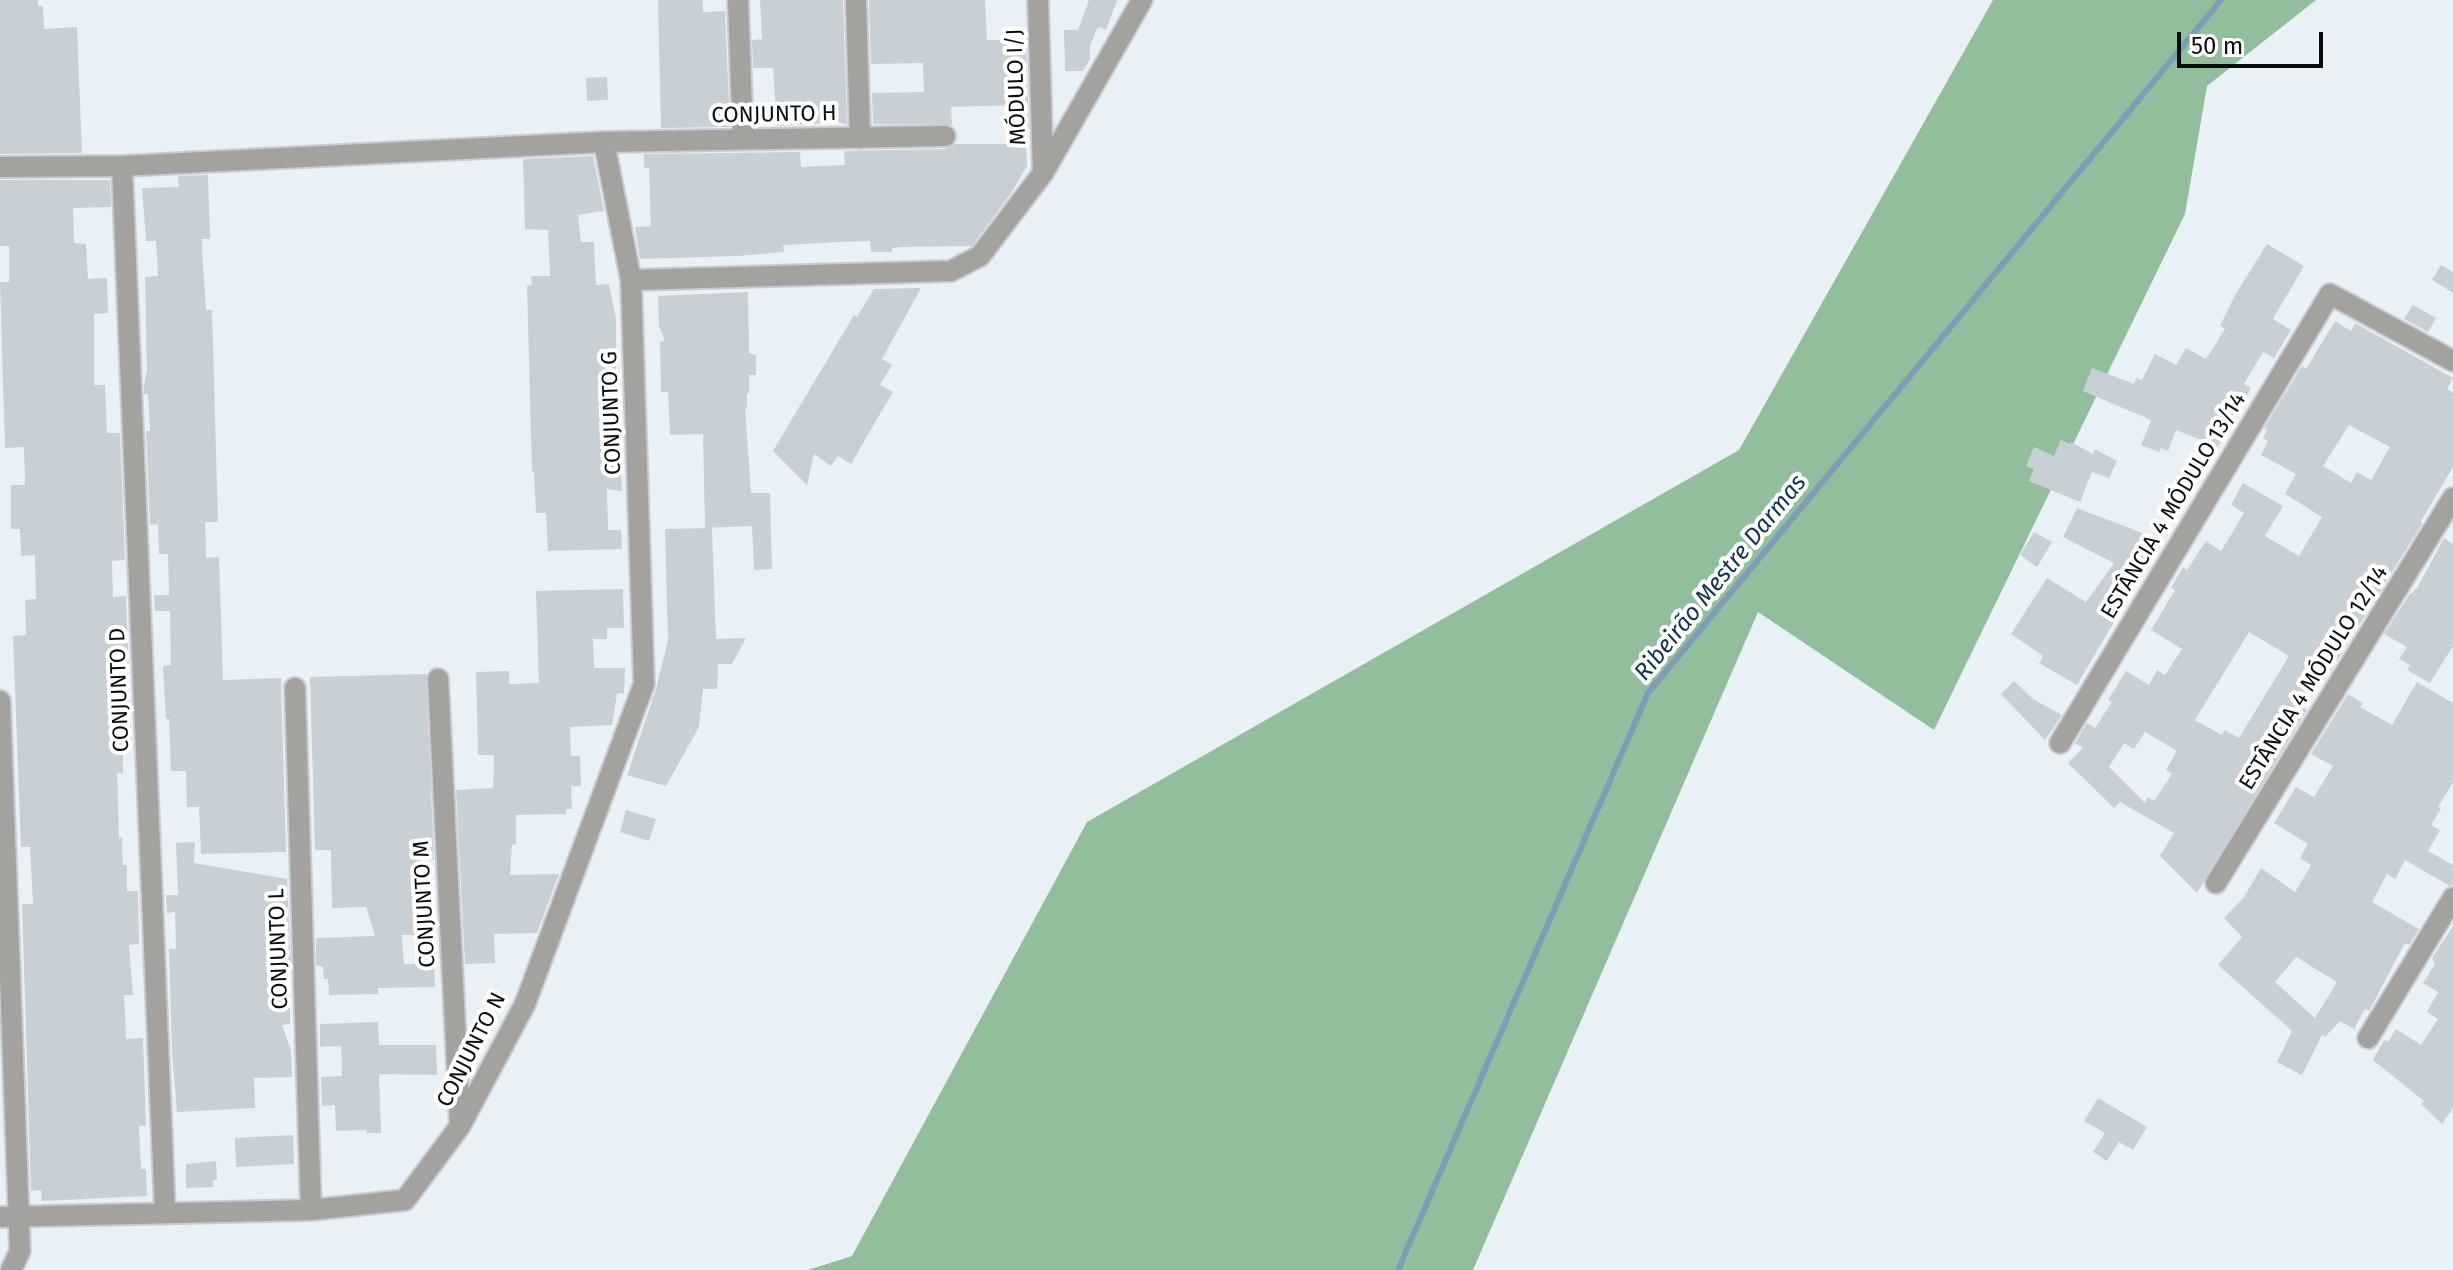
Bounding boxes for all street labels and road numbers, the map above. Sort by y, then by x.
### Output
street label: MÓDULO I/J [1002,28,1032,146]
street label: CONJUNTO H [711,101,837,129]
street label: CONJUNTO G [597,351,627,475]
street label: ESTÂNCIA 4 MÓDULO 13/14 [2096,388,2252,624]
street label: ESTÂNCIA 4 MÓDULO 12/14 [2234,561,2394,795]
street label: CONJUNTO D [105,627,135,753]
street label: CONJUNTO M [408,840,442,968]
street label: CONJUNTO L [264,888,294,1010]
street label: CONJUNTO N [432,988,512,1112]

